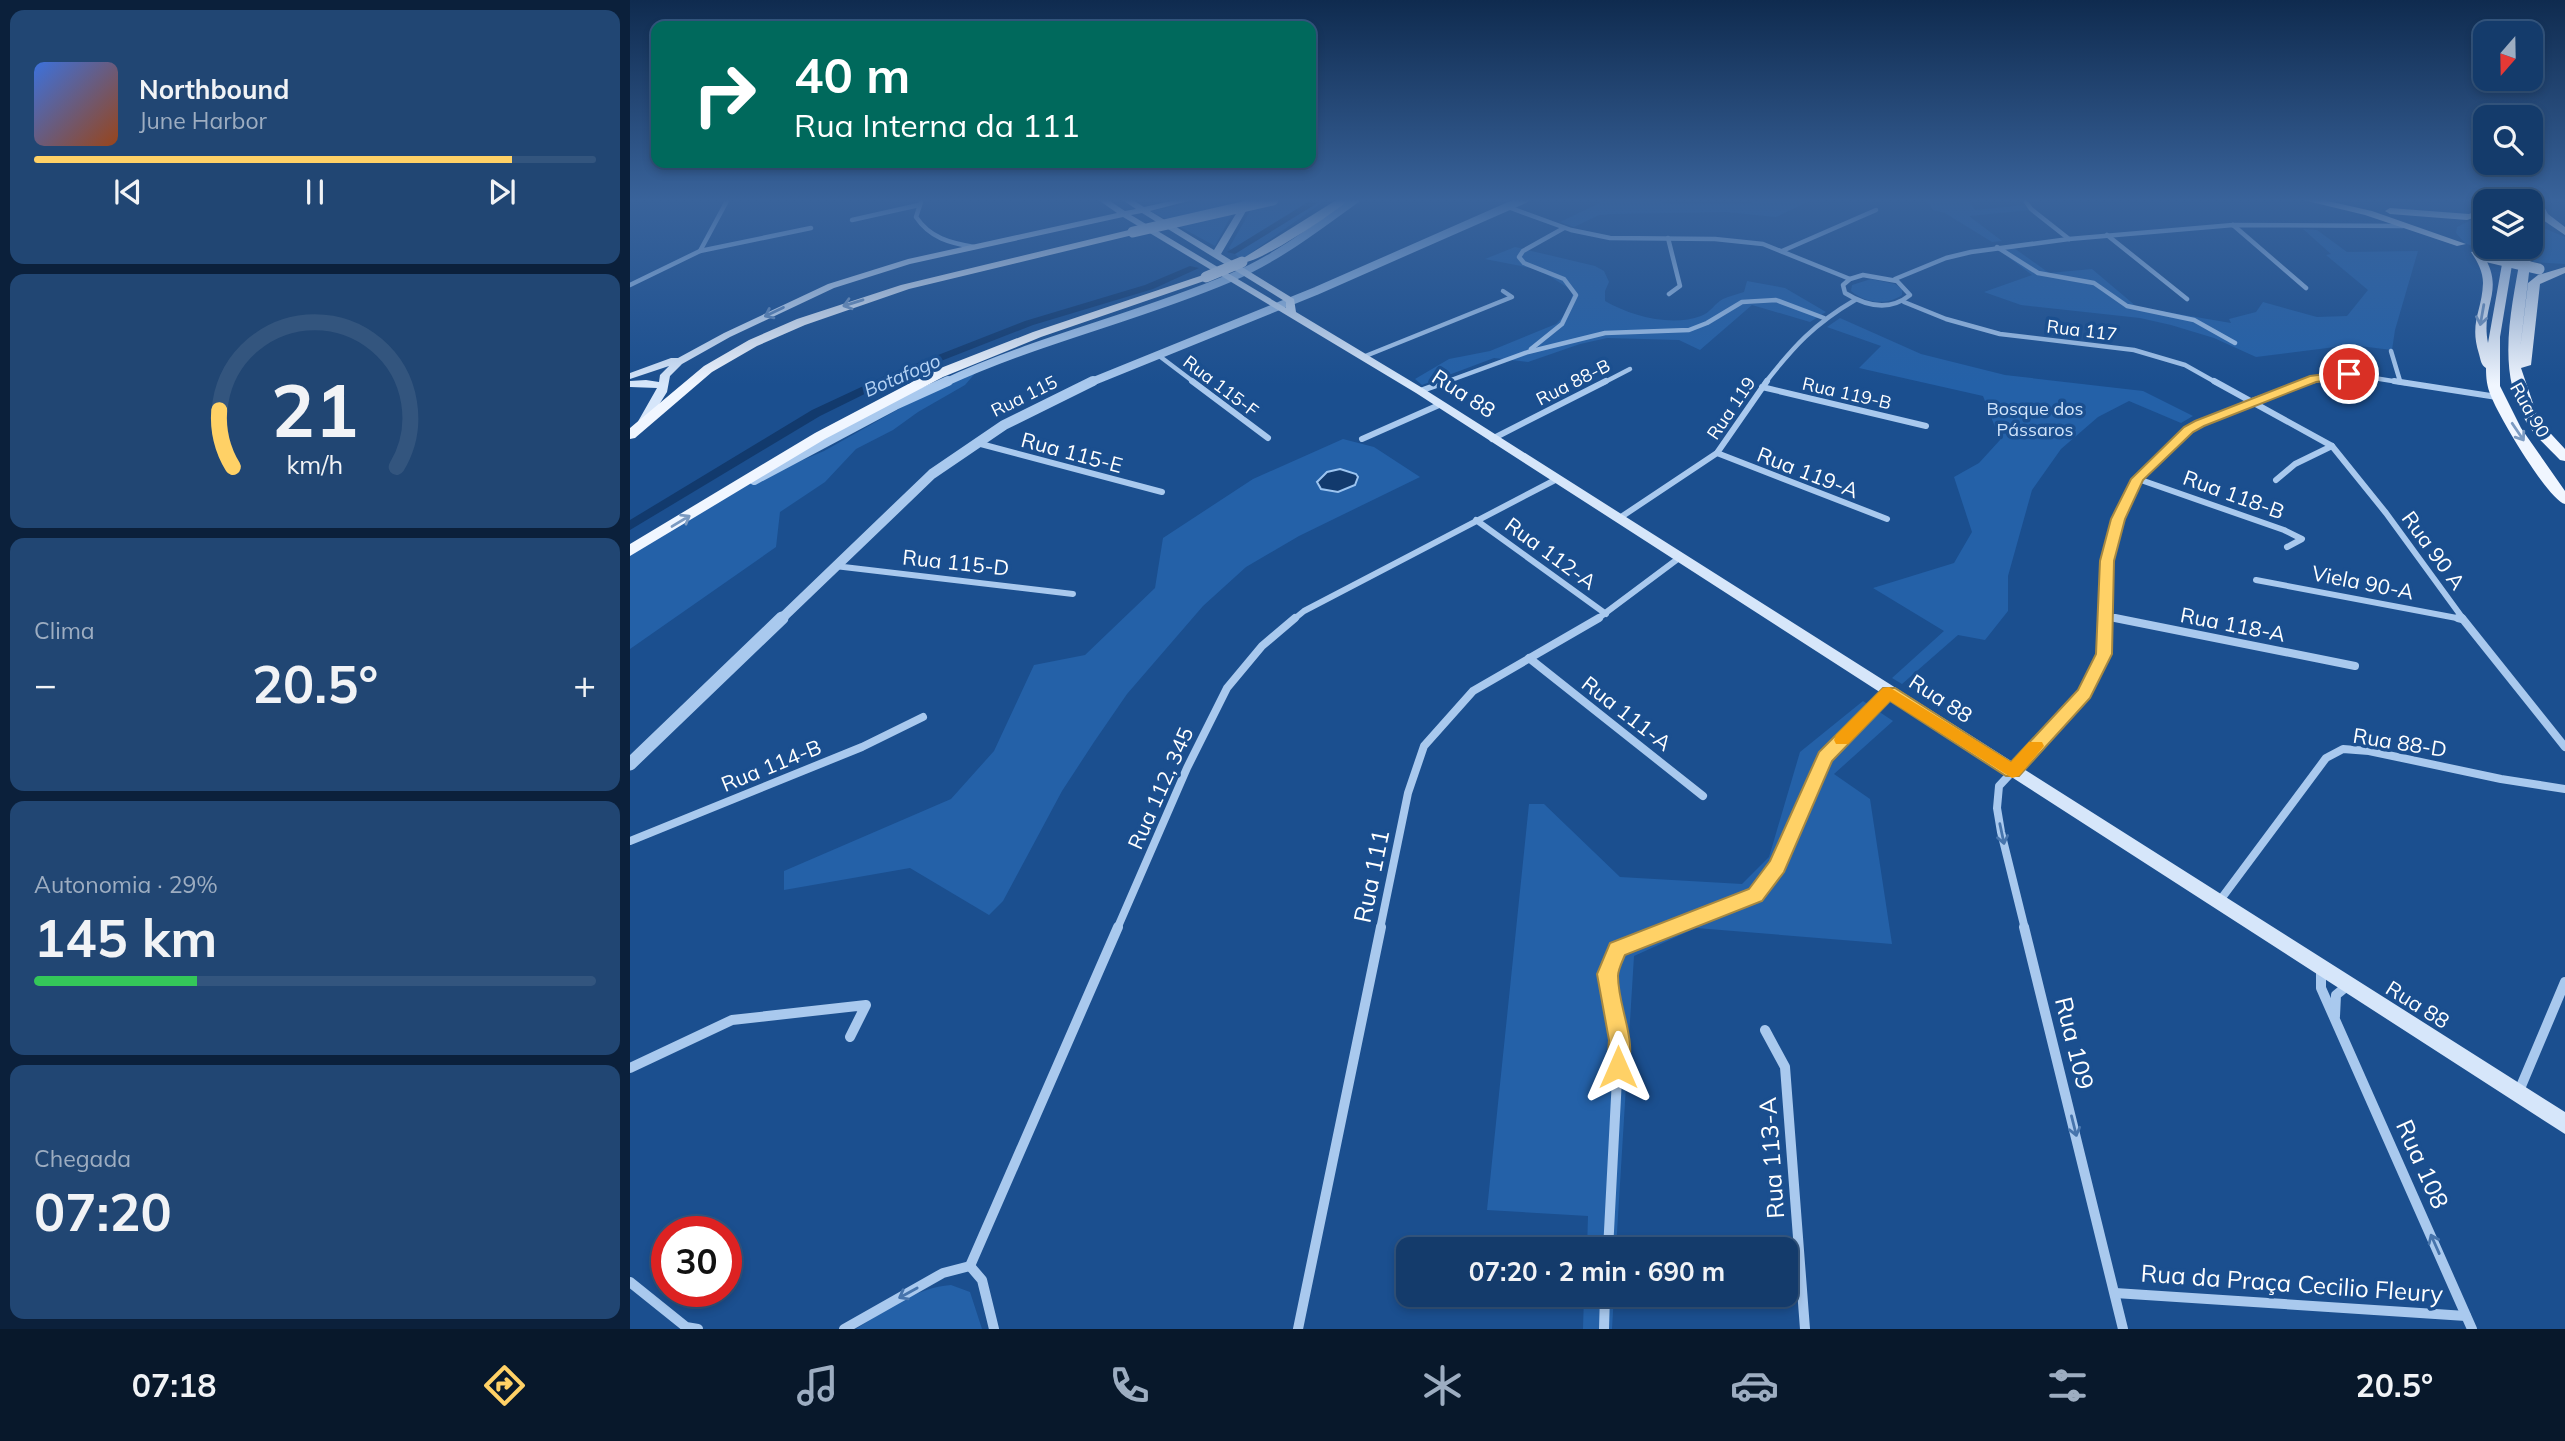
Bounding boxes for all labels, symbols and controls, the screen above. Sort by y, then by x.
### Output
north arrow [2473,21,2543,91]
map controls [2473,21,2543,259]
text: 40 m [794,44,910,105]
icon: right [679,49,770,140]
text: Northbound [139,73,289,106]
text: Rua Interna da 111 [794,105,1080,145]
button: search [2473,105,2543,175]
text: June Harbor [139,106,267,135]
icon: previous [109,173,147,211]
icon: pause [296,173,334,211]
icon: next [483,173,521,211]
button: layers [2473,189,2543,259]
one-way arrow [842,298,864,311]
one-way arrow [2475,303,2489,326]
one-way arrow [764,305,785,319]
street label: Rua 117 [2045,314,2119,346]
pin [2319,344,2379,404]
water label: Botafogo [860,348,944,402]
street label: Rua 115-F [1179,350,1263,422]
street label: Rua 88-B [1532,354,1614,410]
icon: arrive [2330,355,2368,393]
street label: Rua 88 [1428,363,1500,423]
text: 21 [271,364,359,455]
street label: Rua 115 [987,370,1061,422]
street label: Rua 119 [1702,372,1760,444]
street label: Rua 119-B [1800,372,1894,414]
street label: Rua 90 [2505,378,2555,442]
park label: Bosque dos Pássaros [1986,397,2084,441]
one-way arrow [2511,422,2525,441]
street label: Rua 115-E [1018,426,1126,478]
street label: Rua 119-A [1754,441,1863,503]
text: km/h [287,448,343,479]
street label: Rua 118-B [2180,464,2288,524]
street label: Rua 90 A [2397,506,2472,595]
street label: Rua 112-A [1500,511,1602,595]
one-way arrow [670,513,690,527]
street label: Rua 115-D [901,543,1011,581]
street label: Viela 90-A [2310,559,2417,605]
street label: Rua 118-A [2178,601,2288,647]
text: Clima [34,616,95,645]
text: 20.5° [252,651,378,716]
text: − [34,660,57,708]
text: + [573,660,596,708]
street label: Rua 88 [1905,668,1977,728]
street label: Rua 111-A [1577,670,1677,756]
street label: Rua 88-D [2351,722,2449,762]
street label: Rua 112, 345 [1122,723,1198,853]
street label: Rua 114-B [717,733,825,797]
one-way arrow [1995,822,2009,845]
street label: Rua 111 [1347,827,1395,925]
text: Autonomia · 29% [34,870,218,899]
text: 145 km [34,905,217,970]
street label: Rua 88 [2381,974,2455,1034]
street label: Rua 109 [2049,994,2101,1092]
position arrow [1581,1030,1655,1104]
street label: Rua 113-A [1752,1096,1790,1220]
one-way arrow [2068,1114,2081,1137]
street label: Rua 108 [2390,1115,2456,1213]
text: Chegada [34,1144,131,1173]
text: 07:20 [34,1179,172,1244]
speed limit sign: 30 [651,1216,742,1307]
one-way arrow [2428,1234,2441,1255]
text: 07:20 · 2 min · 690 m [1469,1255,1725,1288]
street label: Rua da Praça Cecilio Fleury [2140,1257,2444,1309]
one-way arrow [898,1286,918,1300]
icon: directions [480,1361,529,1410]
icon: music [793,1361,842,1410]
icon: phone [1105,1361,1154,1410]
icon: climate [1418,1361,1467,1410]
icon: car [1730,1361,1779,1410]
icon: filters [2043,1361,2092,1410]
text: 07:18 [132,1365,217,1405]
text: 20.5° [2355,1365,2433,1405]

